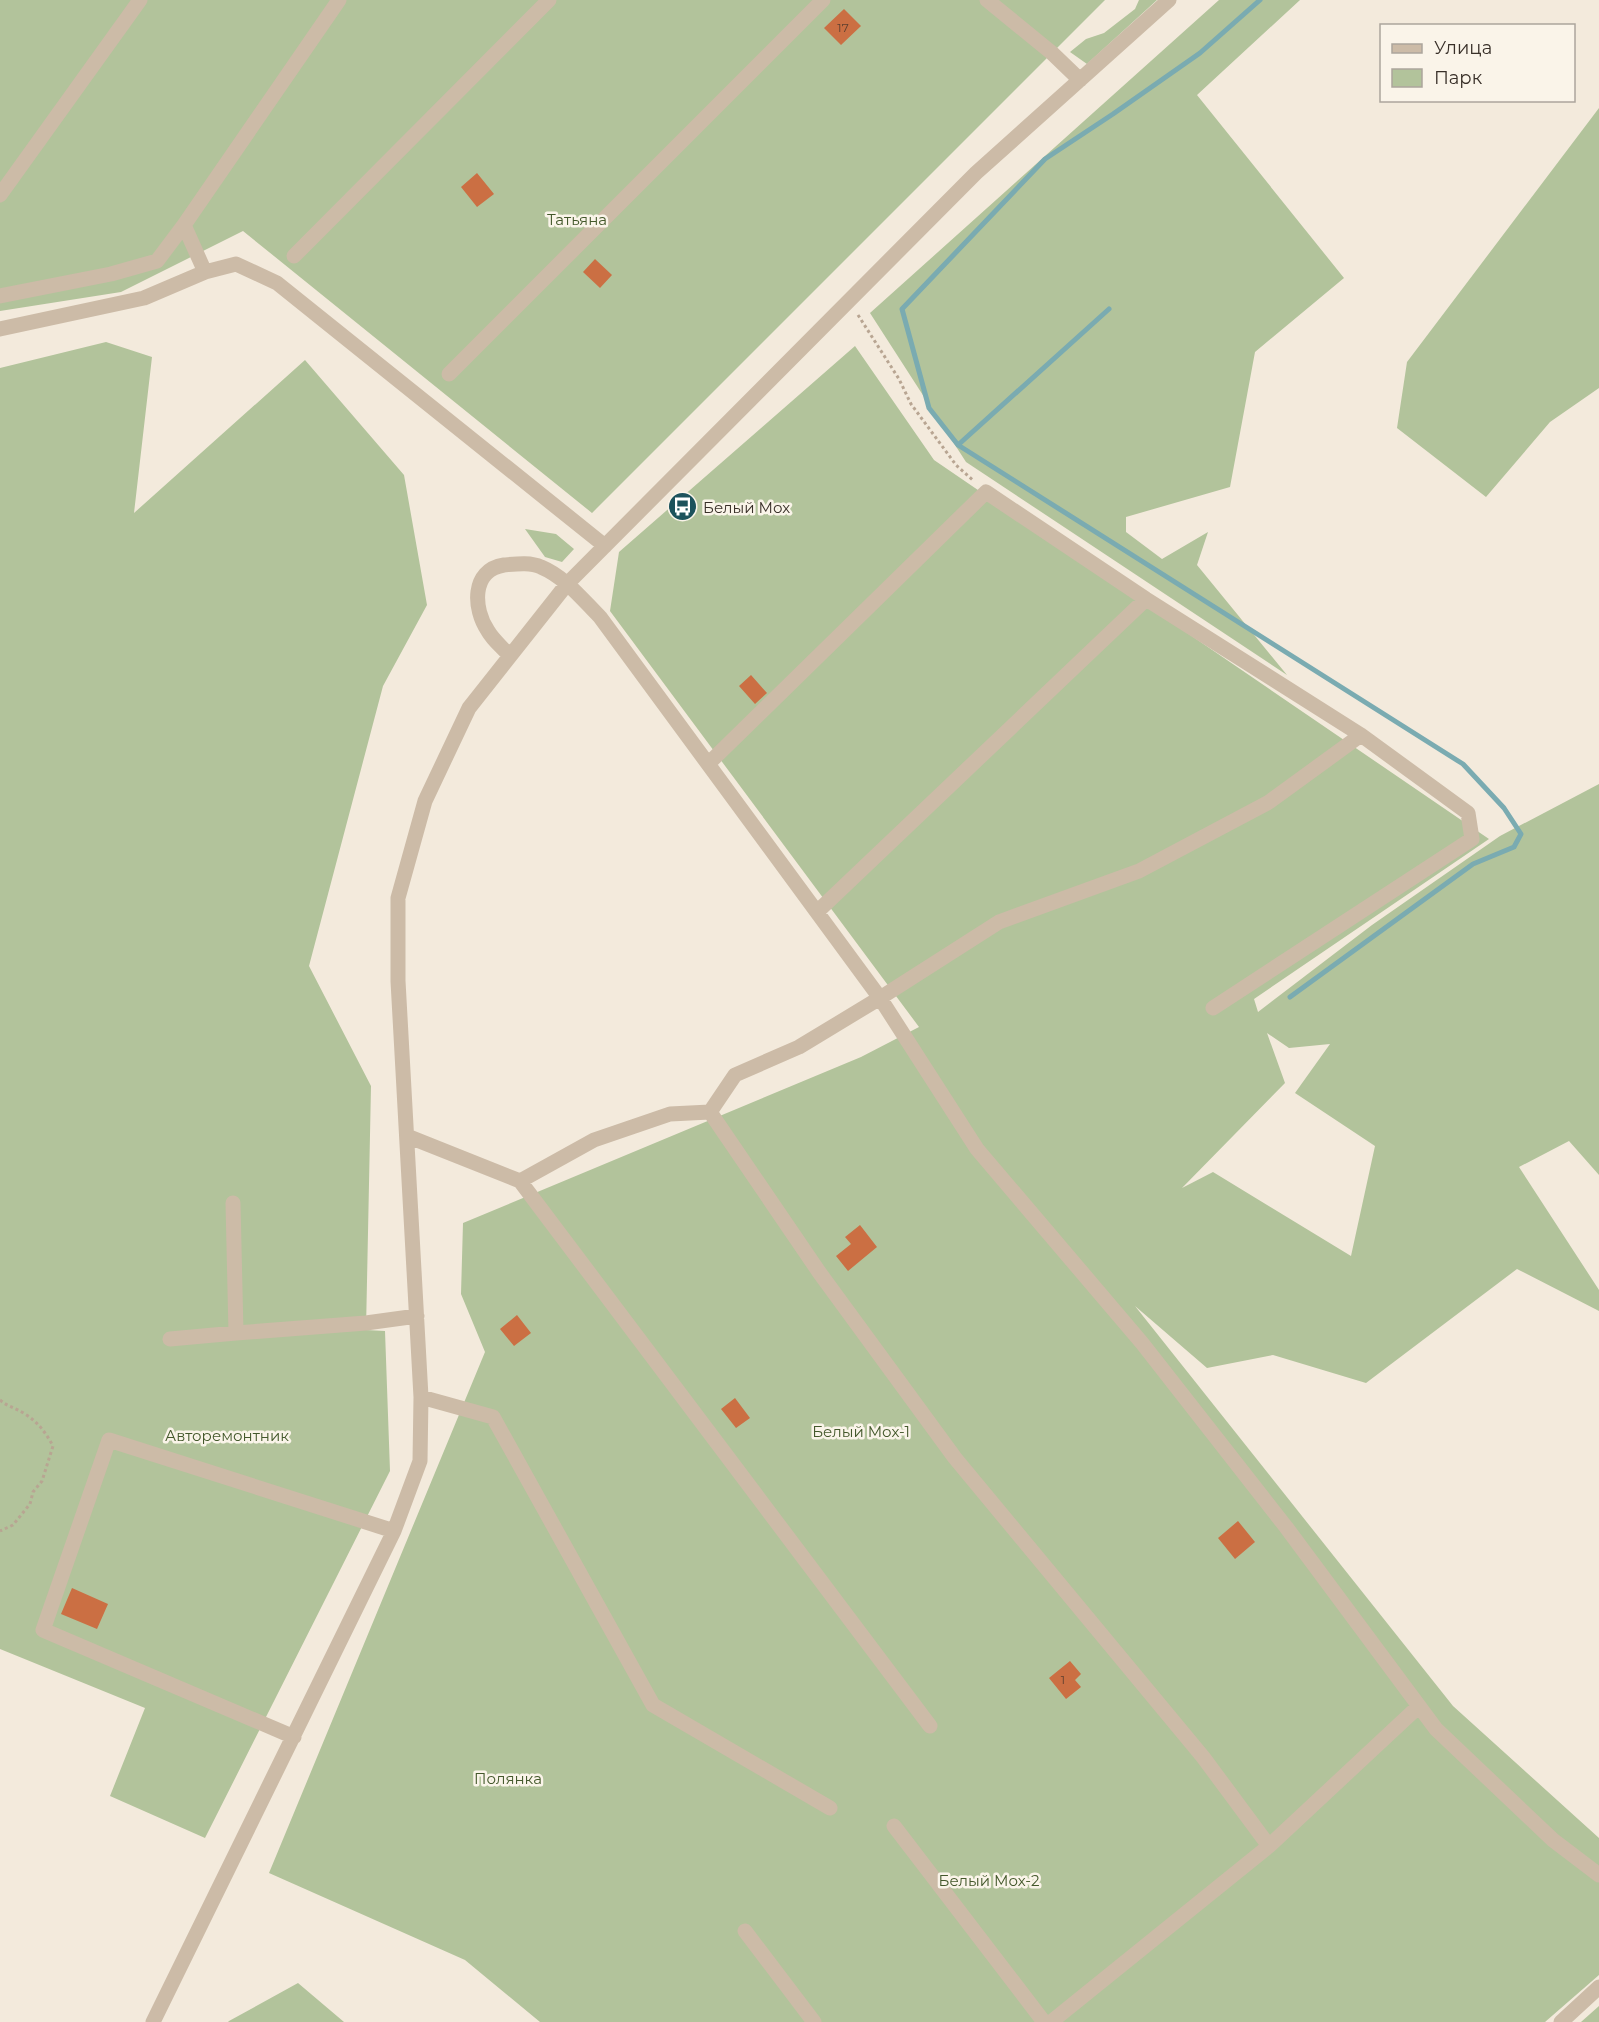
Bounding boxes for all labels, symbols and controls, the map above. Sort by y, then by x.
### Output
house number: 17 [837,20,849,35]
legend [1380,24,1575,102]
text: Улица [1434,37,1492,59]
text: Парк [1434,67,1483,89]
park label: Татьяна [547,210,607,229]
bus stop icon: Белый Мох [666,491,698,523]
place label: Белый Мох [703,498,790,517]
park label: Белый Мох-1 [812,1422,910,1441]
park label: Авторемонтник [165,1426,289,1445]
house number: 1 [1061,1672,1065,1687]
park label: Полянка [474,1769,542,1788]
park label: Белый Мох-2 [939,1871,1039,1890]

